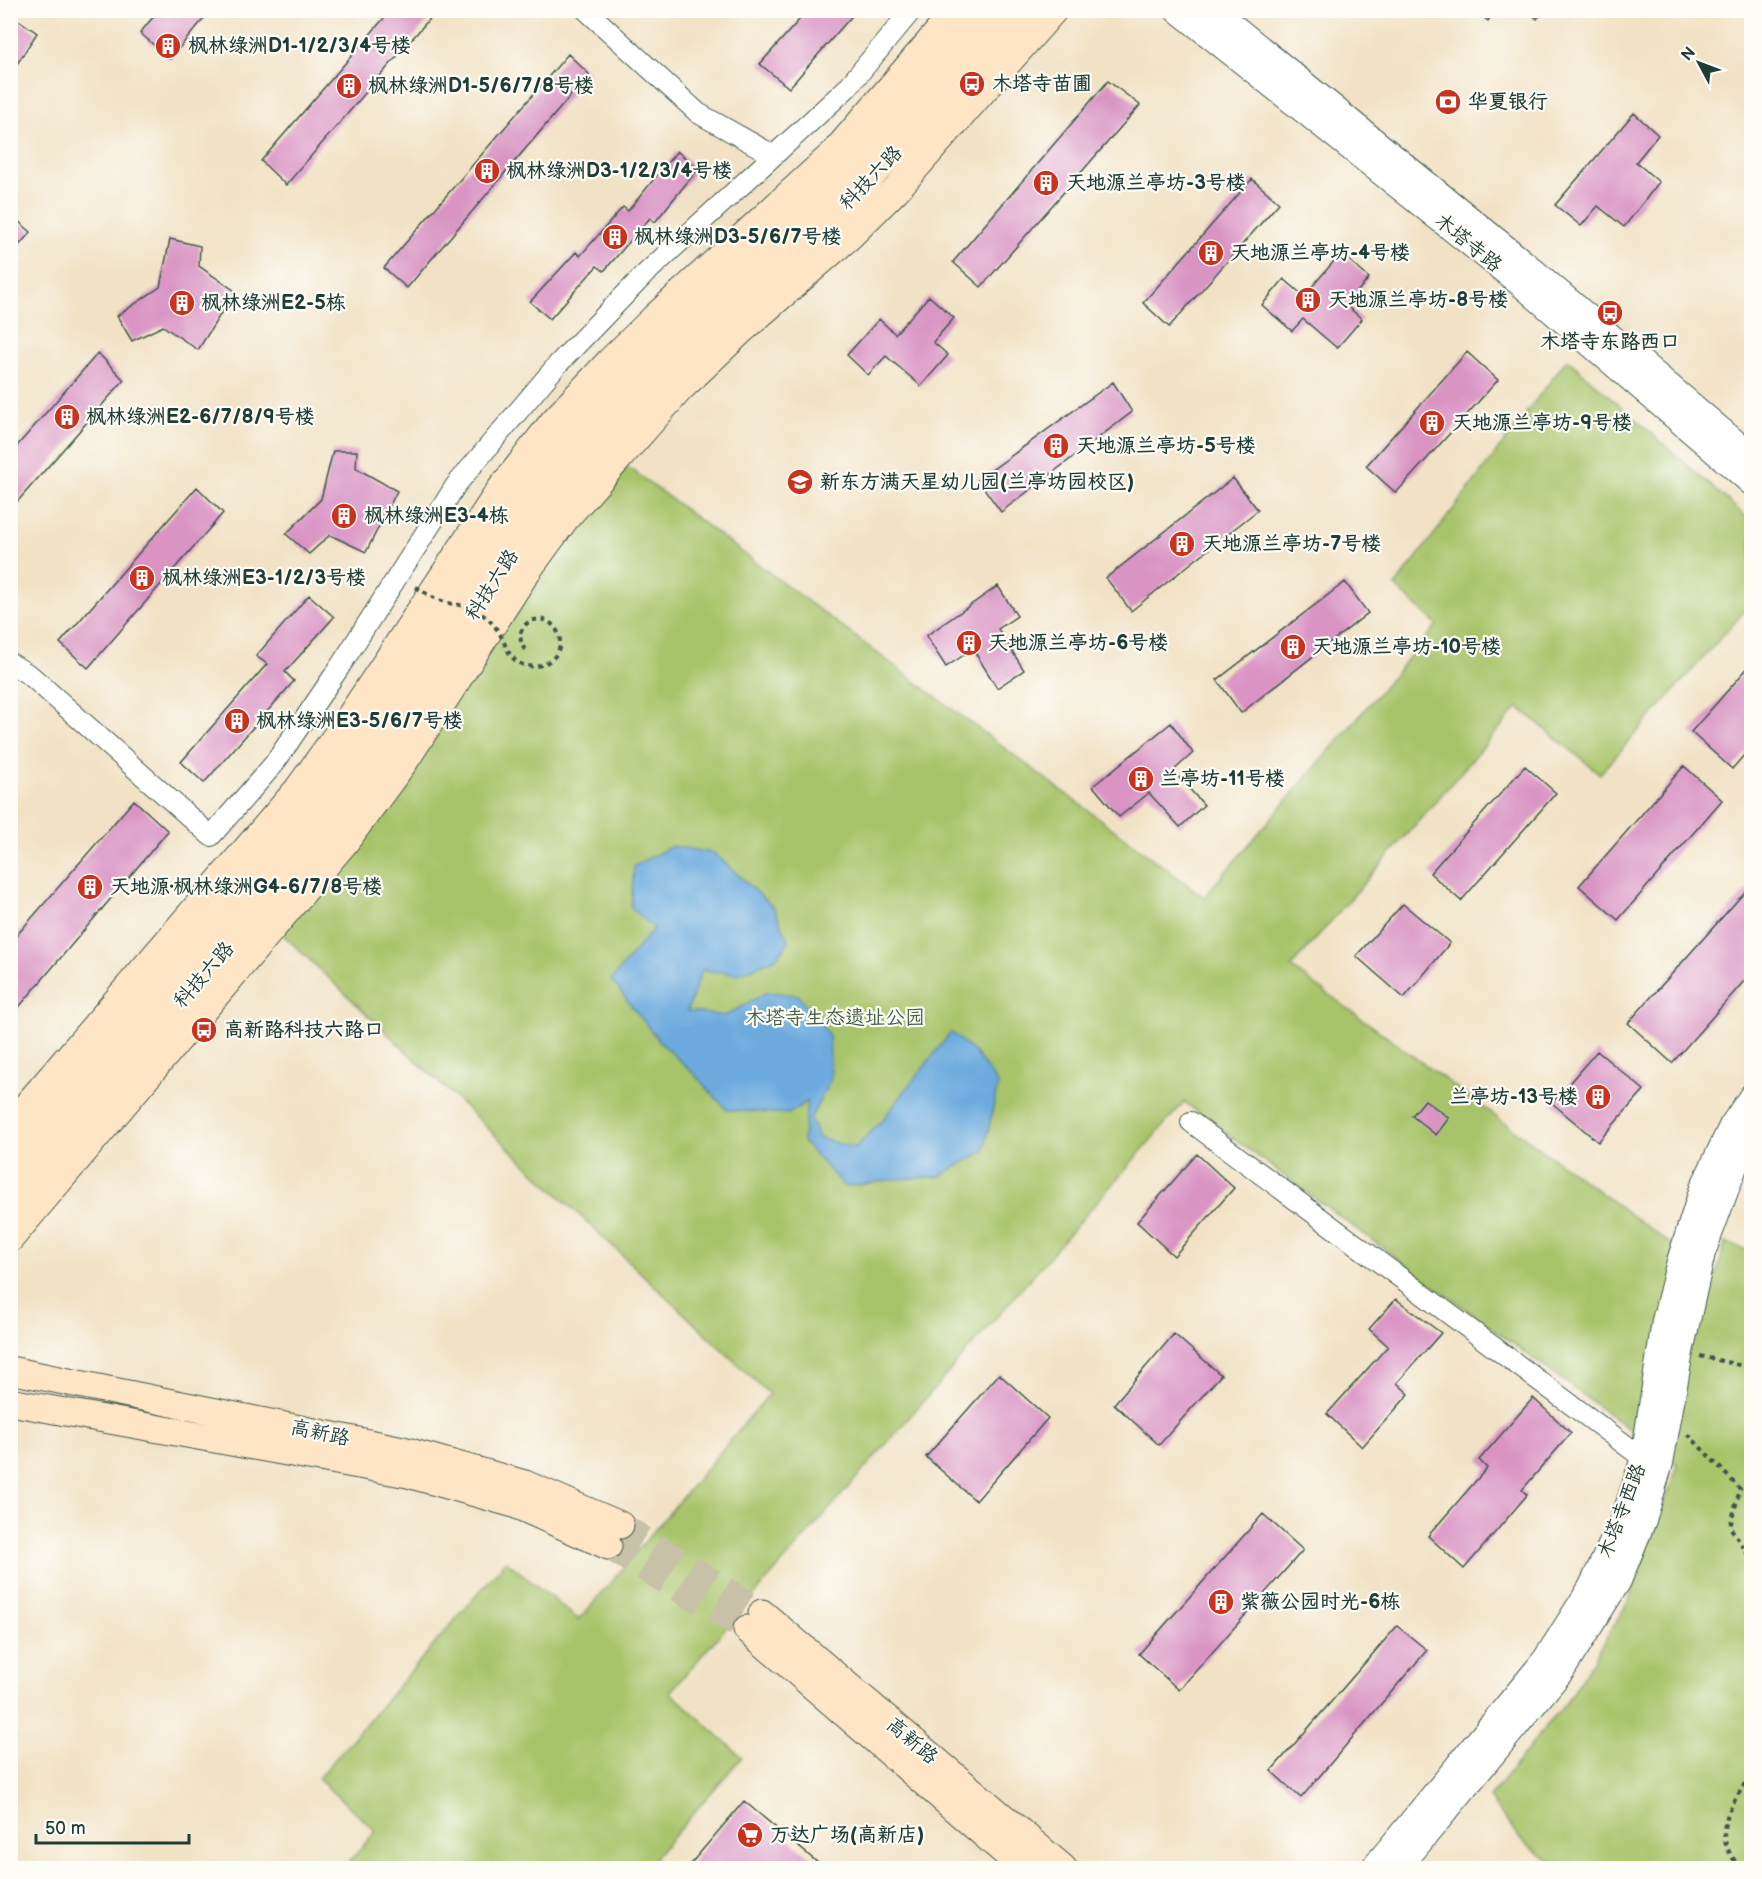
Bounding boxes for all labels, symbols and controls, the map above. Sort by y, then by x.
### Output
building icon: 枫林绿洲D1-1/2/3/4号楼 [153,31,183,61]
north arrow [1669,33,1729,93]
place label: 枫林绿洲D1-1/2/3/4号楼 [188,34,411,58]
text: N [1678,43,1700,65]
bus stop icon: 木塔寺苗圃 [957,69,987,99]
building icon: 枫林绿洲D1-5/6/7/8号楼 [334,71,364,101]
place label: 木塔寺苗圃 [992,72,1092,96]
place label: 枫林绿洲D1-5/6/7/8号楼 [368,74,594,98]
bank icon: 华夏银行 [1433,87,1463,117]
place label: 华夏银行 [1468,90,1548,114]
street label: 科技六路 [835,140,908,215]
building icon: 枫林绿洲D3-1/2/3/4号楼 [472,156,502,186]
place label: 枫林绿洲D3-1/2/3/4号楼 [506,159,732,183]
building icon: 天地源兰亭坊-3号楼 [1031,168,1061,198]
place label: 天地源兰亭坊-3号楼 [1066,171,1246,195]
street label: 木塔寺路 [1429,209,1507,278]
building icon: 枫林绿洲D3-5/6/7号楼 [600,222,630,252]
place label: 枫林绿洲D3-5/6/7号楼 [634,225,842,249]
building icon: 天地源兰亭坊-4号楼 [1196,238,1226,268]
place label: 天地源兰亭坊-4号楼 [1230,241,1410,265]
building icon: 天地源兰亭坊-8号楼 [1293,285,1323,315]
building icon: 枫林绿洲E2-5栋 [167,288,197,318]
place label: 天地源兰亭坊-8号楼 [1328,288,1508,312]
place label: 枫林绿洲E2-5栋 [201,291,346,315]
bus stop icon: 木塔寺东路西口 [1595,298,1625,328]
place label: 木塔寺东路西口 [1540,330,1680,354]
building icon: 枫林绿洲E2-6/7/8/9号楼 [52,402,82,432]
place label: 枫林绿洲E2-6/7/8/9号楼 [86,405,315,429]
building icon: 天地源兰亭坊-9号楼 [1417,408,1447,438]
place label: 天地源兰亭坊-9号楼 [1452,411,1632,435]
building icon: 天地源兰亭坊-5号楼 [1041,431,1071,461]
place label: 天地源兰亭坊-5号楼 [1076,434,1256,458]
school or university icon: 新东方满天星幼儿园(兰亭坊园校区) [785,467,815,497]
place label: 新东方满天星幼儿园(兰亭坊园校区) [820,470,1134,494]
building icon: 枫林绿洲E3-4栋 [329,501,359,531]
place label: 枫林绿洲E3-4栋 [364,504,509,528]
building icon: 天地源兰亭坊-7号楼 [1167,529,1197,559]
place label: 天地源兰亭坊-7号楼 [1202,532,1381,556]
street label: 科技六路 [460,544,524,625]
building icon: 枫林绿洲E3-1/2/3号楼 [127,563,157,593]
place label: 枫林绿洲E3-1/2/3号楼 [162,566,366,590]
building icon: 天地源兰亭坊-6号楼 [954,628,984,658]
place label: 天地源兰亭坊-6号楼 [988,631,1168,655]
building icon: 天地源兰亭坊-10号楼 [1278,632,1308,662]
place label: 天地源兰亭坊-10号楼 [1312,635,1501,659]
building icon: 枫林绿洲E3-5/6/7号楼 [222,706,252,736]
place label: 枫林绿洲E3-5/6/7号楼 [256,709,463,733]
building icon: 兰亭坊-11号楼 [1126,764,1156,794]
place label: 兰亭坊-11号楼 [1160,767,1285,791]
building icon: 天地源·枫林绿洲G4-6/7/8号楼 [75,872,105,902]
place label: 天地源·枫林绿洲G4-6/7/8号楼 [110,875,382,899]
street label: 科技六路 [169,936,240,1013]
park label: 木塔寺生态遗址公园 [745,1006,925,1030]
bus stop icon: 高新路科技六路口 [189,1015,219,1045]
place label: 高新路科技六路口 [224,1018,384,1042]
building icon: 兰亭坊-13号楼 [1583,1082,1613,1112]
place label: 兰亭坊-13号楼 [1450,1085,1578,1109]
street label: 高新路 [288,1415,353,1451]
street label: 木塔寺西路 [1593,1459,1651,1562]
building icon: 紫薇公园时光-6栋 [1206,1587,1236,1617]
place label: 紫薇公园时光-6栋 [1240,1590,1400,1614]
street label: 高新路 [881,1713,943,1770]
scale bar [36,1807,189,1845]
text: 50 m [45,1818,86,1839]
supermarket icon: 万达广场(高新店) [735,1820,765,1850]
place label: 万达广场(高新店) [770,1823,924,1847]

